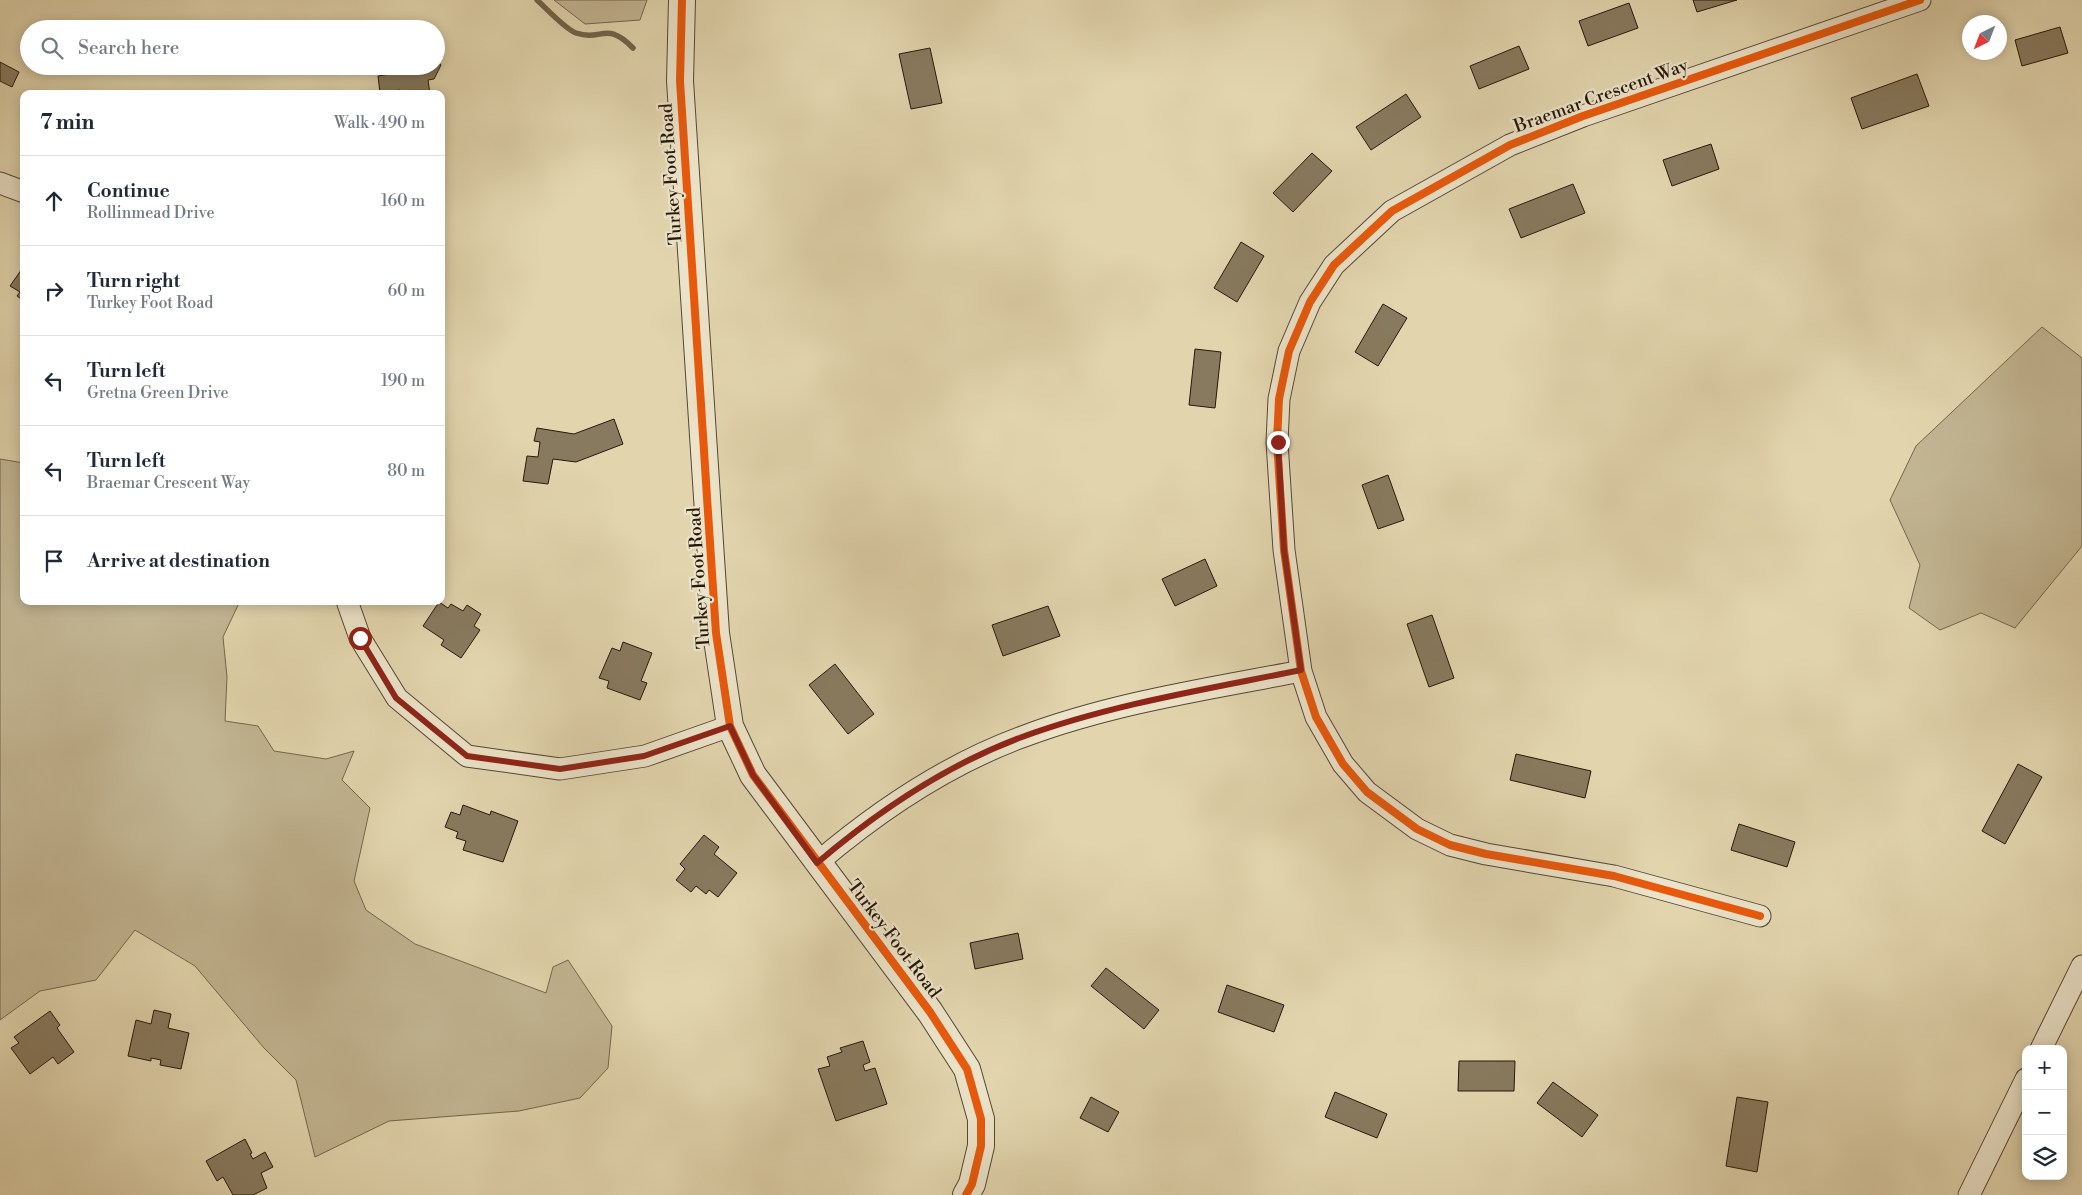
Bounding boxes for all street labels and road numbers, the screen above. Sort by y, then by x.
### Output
street label: Braemar Crescent Way [1510,54,1692,139]
street label: Turkey Foot Road [655,102,687,246]
street label: Turkey Foot Road [683,506,715,650]
street label: Turkey Foot Road [842,875,946,1003]

